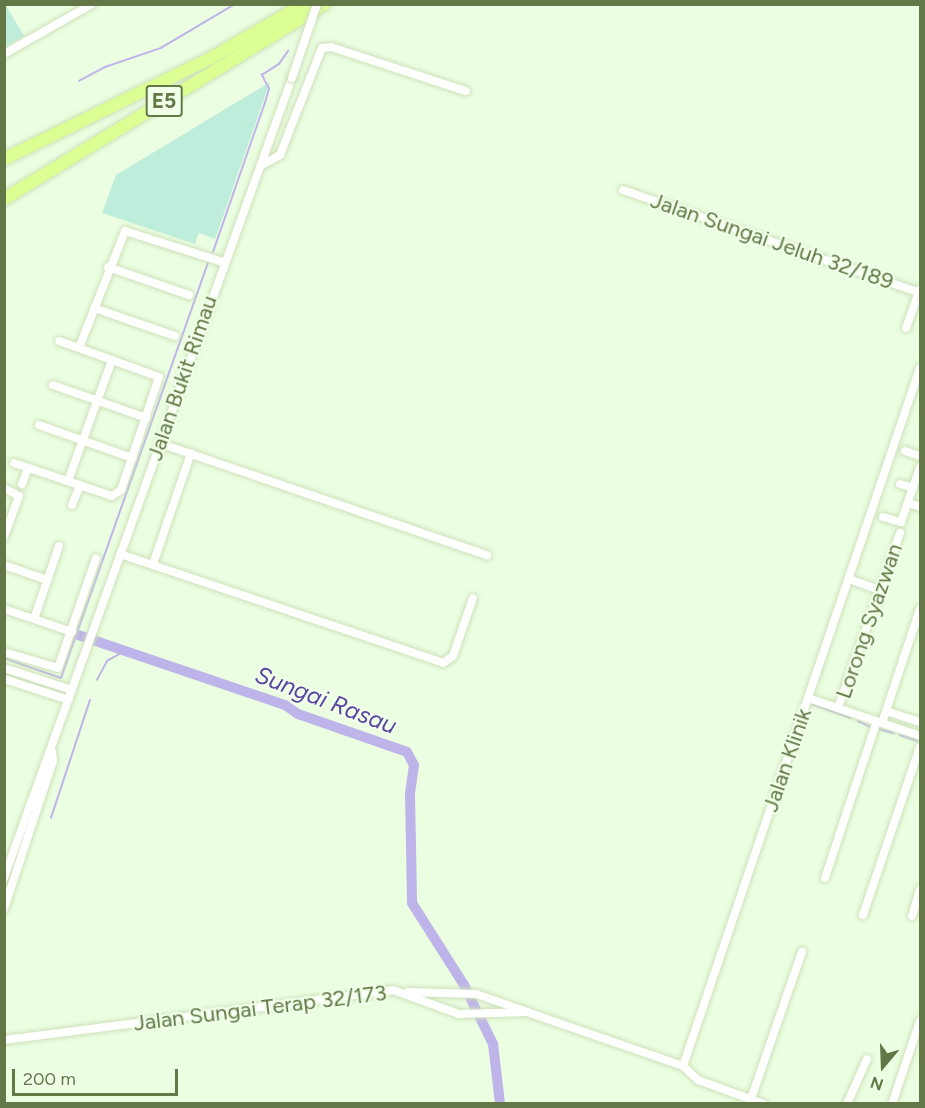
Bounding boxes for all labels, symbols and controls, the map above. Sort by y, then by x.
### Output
road number: E5 [144,83,184,119]
street label: Jalan Sungai Jeluh 32/189 [647,187,897,295]
street label: Jalan Bukit Rimau [141,292,223,464]
street label: Lorong Syazwan [830,540,908,702]
water label: Sungai Rasau [251,660,401,740]
street label: Jalan Klinik [757,705,817,815]
street label: Jalan Sungai Terap 32/173 [132,979,388,1037]
north arrow [853,1036,913,1096]
scale bar [15,1057,182,1095]
text: 200 m [23,1068,76,1090]
text: N [868,1072,886,1094]

